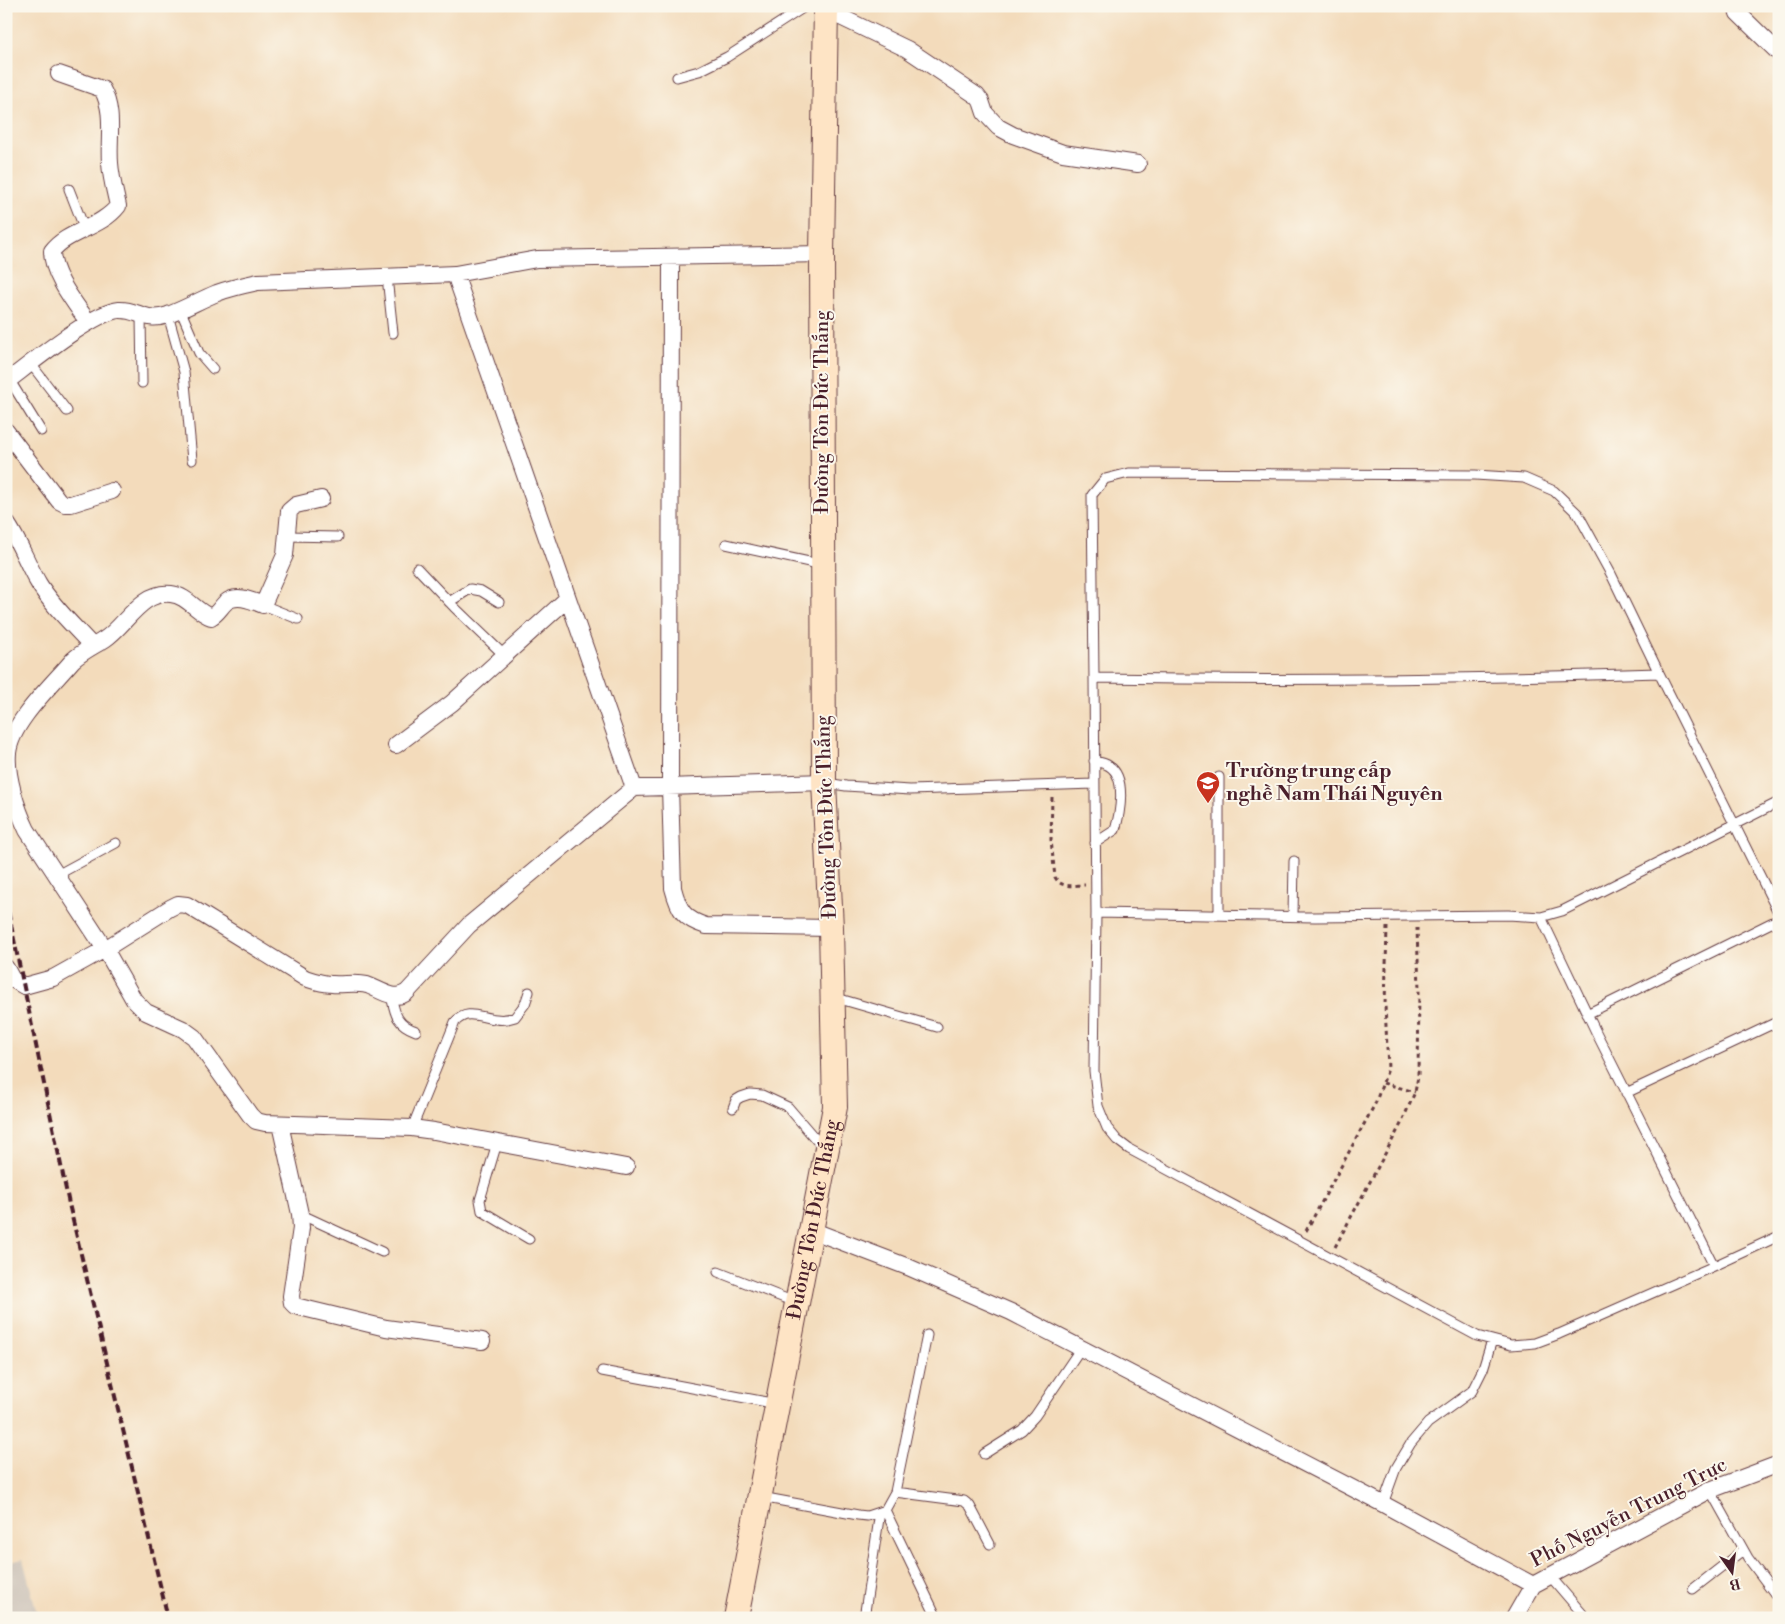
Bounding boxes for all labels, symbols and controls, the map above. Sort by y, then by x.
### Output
street label: Đường Tôn Đức Thắng [810,310,835,514]
street label: Đường Tôn Đức Thắng [811,714,843,919]
place label: Trường trung cấp nghề Nam Thái Nguyên [1226,759,1443,807]
school or university icon: Trường trung cấp nghề Nam Thái Nguyên [1195,770,1221,804]
street label: Đường Tôn Đức Thắng [782,1117,845,1322]
street label: Phố Nguyễn Trung Trực [1527,1453,1731,1573]
north arrow [1708,1546,1758,1596]
text: B [1728,1574,1742,1594]

